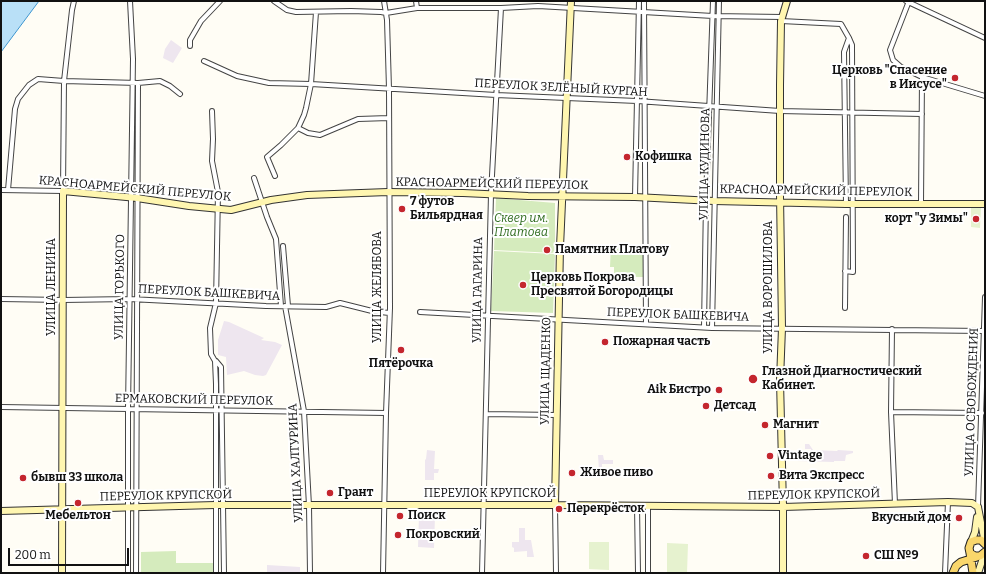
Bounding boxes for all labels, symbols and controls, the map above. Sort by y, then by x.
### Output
place label: Церковь "Спасение в Иисусе" [832,64,947,92]
marker: Церковь "Спасение в Иисусе" [950,73,960,83]
street label: ПЕРЕУЛОК ЗЕЛЁНЫЙ КУРГАН [474,76,648,100]
street label: УЛИЦА КУДИНОВА [697,108,713,220]
place label: Кофишка [635,150,692,164]
marker: Кофишка [622,152,632,162]
street label: КРАСНОАРМЕЙСКИЙ ПЕРЕУЛОК [38,173,232,205]
street label: КРАСНОАРМЕЙСКИЙ ПЕРЕУЛОК [395,175,589,193]
street label: КРАСНОАРМЕЙСКИЙ ПЕРЕУЛОК [719,182,913,200]
place label: 7 футов Бильярдная [410,195,483,223]
marker: 7 футов Бильярдная [397,204,407,214]
park label: Сквер им. Платова [494,212,548,240]
place label: корт "у Зимы" [885,212,968,226]
marker: корт "у Зимы" [971,214,981,224]
street label: УЛИЦА ВОРОШИЛОВА [762,221,776,353]
street label: УЛИЦА ЖЕЛЯБОВА [371,231,385,343]
street label: УЛИЦА ГОРЬКОГО [112,234,128,340]
street label: УЛИЦА ГАГАРИНА [470,237,486,343]
street label: УЛИЦА ЛЕНИНА [45,238,59,336]
place label: Памятник Платову [555,243,669,257]
marker: Памятник Платову [542,245,552,255]
place label: Церковь Покрова Пресвятой Богородицы [531,271,673,299]
marker: Церковь Покрова Пресвятой Богородицы [518,280,528,290]
street label: ПЕРЕУЛОК БАШКЕВИЧА [137,282,281,304]
street label: ПЕРЕУЛОК БАШКЕВИЧА [607,305,749,325]
street label: УЛИЦА ЩАДЕНКО [538,317,554,425]
street label: УЛИЦА ОСВОБОЖДЕНИЯ [962,327,982,477]
place label: Пожарная часть [613,335,710,349]
marker: Пожарная часть [600,337,610,347]
marker: Пятёрочка [396,345,406,355]
place label: Пятёрочка [369,357,433,371]
place label: Глазной Диагностический Кабинет. [762,365,922,393]
marker: Глазной Диагностический Кабинет. [747,373,759,385]
place label: Aik Бистро [647,383,711,397]
marker: Aik Бистро [714,385,724,395]
street label: ЕРМАКОВСКИЙ ПЕРЕУЛОК [115,391,273,409]
place label: Детсад [714,399,756,413]
marker: Детсад [701,401,711,411]
street label: УЛИЦА ХАЛТУРИНА [286,403,306,523]
place label: Магнит [773,418,819,432]
marker: Магнит [760,420,770,430]
place label: Vintage [778,449,822,463]
marker: Vintage [765,451,775,461]
place label: Живое пиво [580,466,653,480]
marker: Живое пиво [567,468,577,478]
place label: Вита Экспресс [779,469,865,483]
place label: бывш 33 школа [31,471,123,485]
marker: Вита Экспресс [766,471,776,481]
marker: бывш 33 школа [18,473,28,483]
place label: Грант [338,486,373,500]
street label: ПЕРЕУЛОК КРУПСКОЙ [424,487,556,501]
street label: ПЕРЕУЛОК КРУПСКОЙ [748,487,880,503]
street label: ПЕРЕУЛОК КРУПСКОЙ [100,488,232,504]
marker: Грант [325,488,335,498]
marker: Мебельтон [73,498,83,508]
place label: Перекрёсток [567,502,645,516]
marker: Перекрёсток [554,504,564,514]
place label: Мебельтон [45,509,111,523]
place label: Поиск [408,509,446,523]
marker: Поиск [395,511,405,521]
place label: Вкусный дом [872,511,951,525]
marker: Вкусный дом [954,513,964,523]
place label: Покровский [406,528,480,542]
marker: Покровский [393,530,403,540]
scale bar [10,540,131,566]
text: 200 m [15,548,51,562]
place label: СШ №9 [874,549,919,563]
marker: СШ №9 [861,551,871,561]

